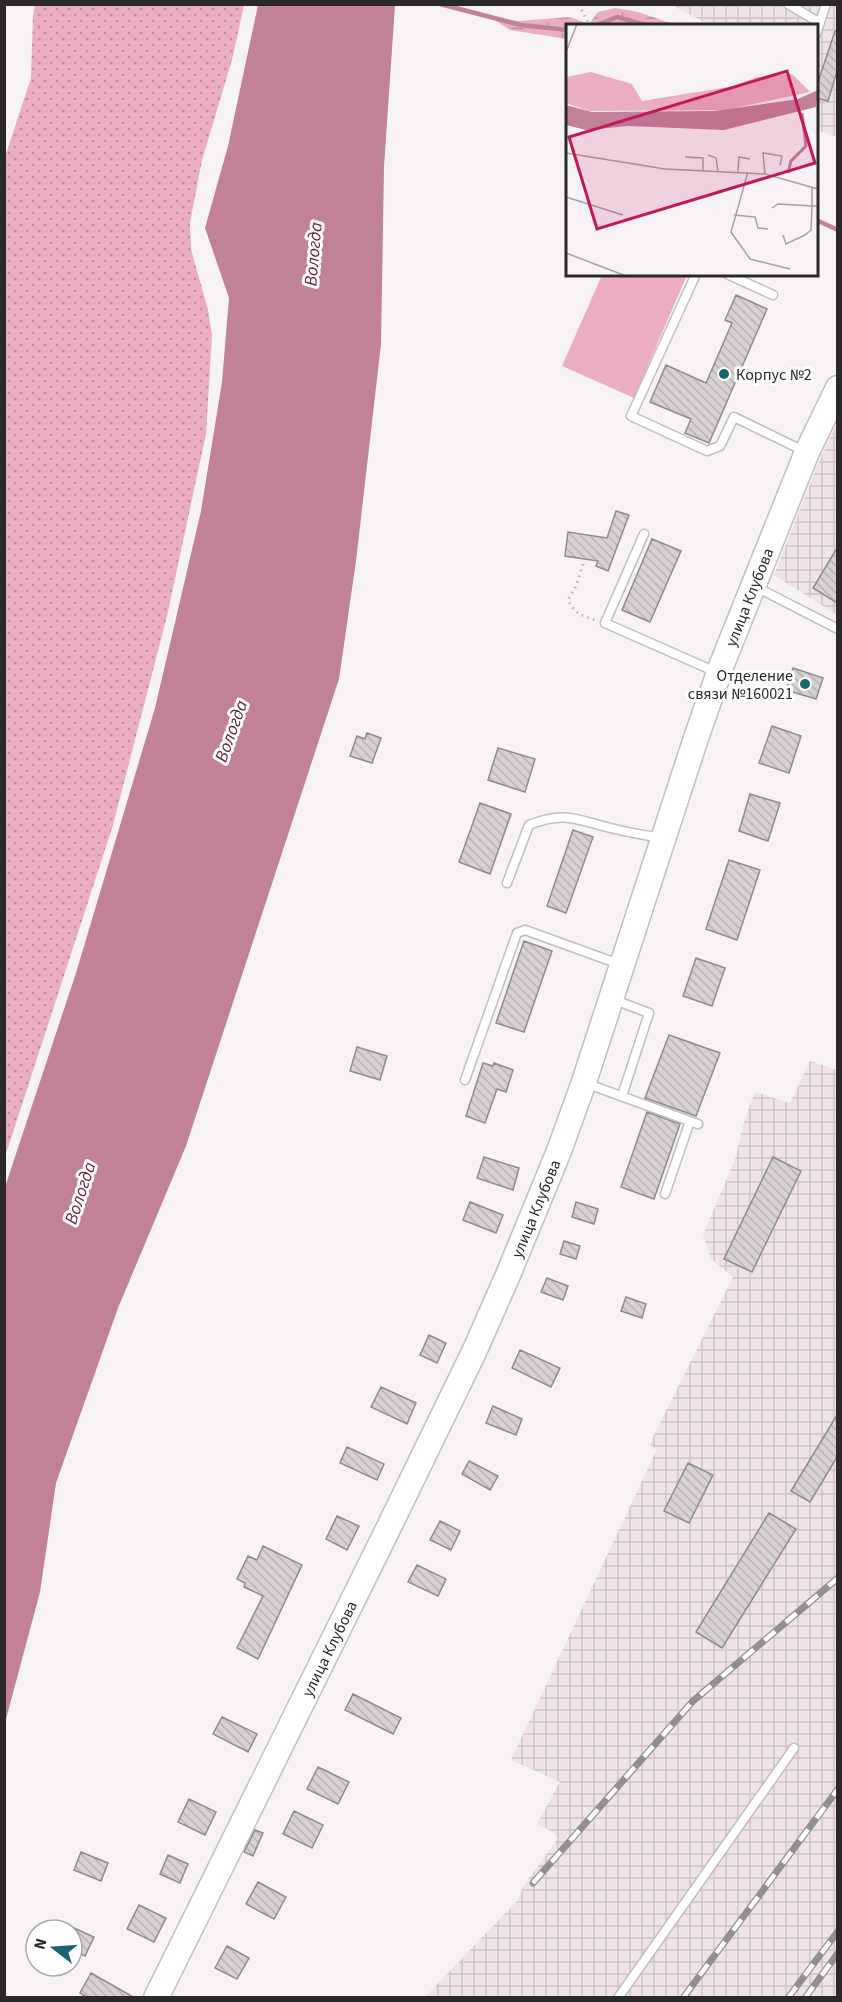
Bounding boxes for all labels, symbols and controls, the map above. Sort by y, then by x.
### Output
inset map [566,24,818,276]
water label: Вологда [298,221,329,287]
place label: Корпус №2 [736,364,812,386]
marker: Корпус №2 [717,367,731,381]
street label: улица Клубова [720,545,779,650]
place label: Отделение связи №160021 [688,665,793,705]
marker: Отделение связи №160021 [798,677,812,691]
water label: Вологда [209,696,254,766]
street label: улица Клубова [506,1157,566,1261]
water label: Вологда [59,1158,102,1228]
street label: улица Клубова [297,1597,363,1701]
north arrow [24,1918,84,1978]
text: N [29,1936,53,1952]

